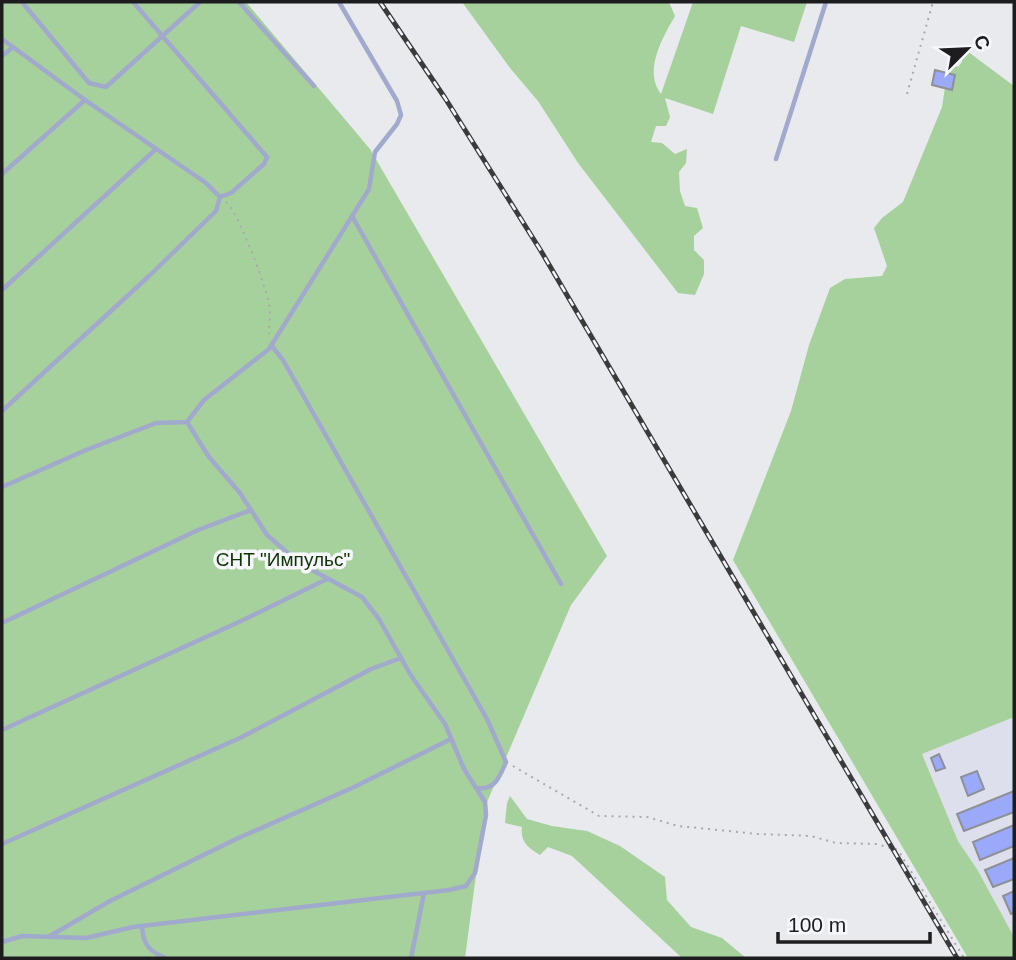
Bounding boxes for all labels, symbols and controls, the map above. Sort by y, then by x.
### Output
north arrow [932,14,1002,84]
text: С [970,32,995,53]
park label: СНТ "Импульс" [216,549,350,570]
scale bar [778,900,930,944]
text: 100 m [788,913,846,936]

